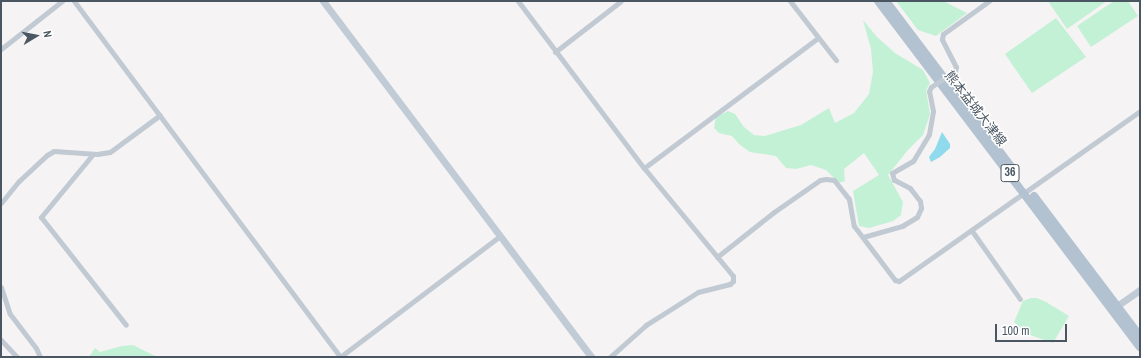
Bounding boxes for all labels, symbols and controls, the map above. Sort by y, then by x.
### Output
north arrow [16,16,56,56]
text: N [40,29,55,38]
street label: 熊本益城大津線 [941,68,1009,150]
road number: 36 [1000,163,1020,183]
scale bar [997,316,1069,342]
text: 100 m [1002,323,1029,339]

